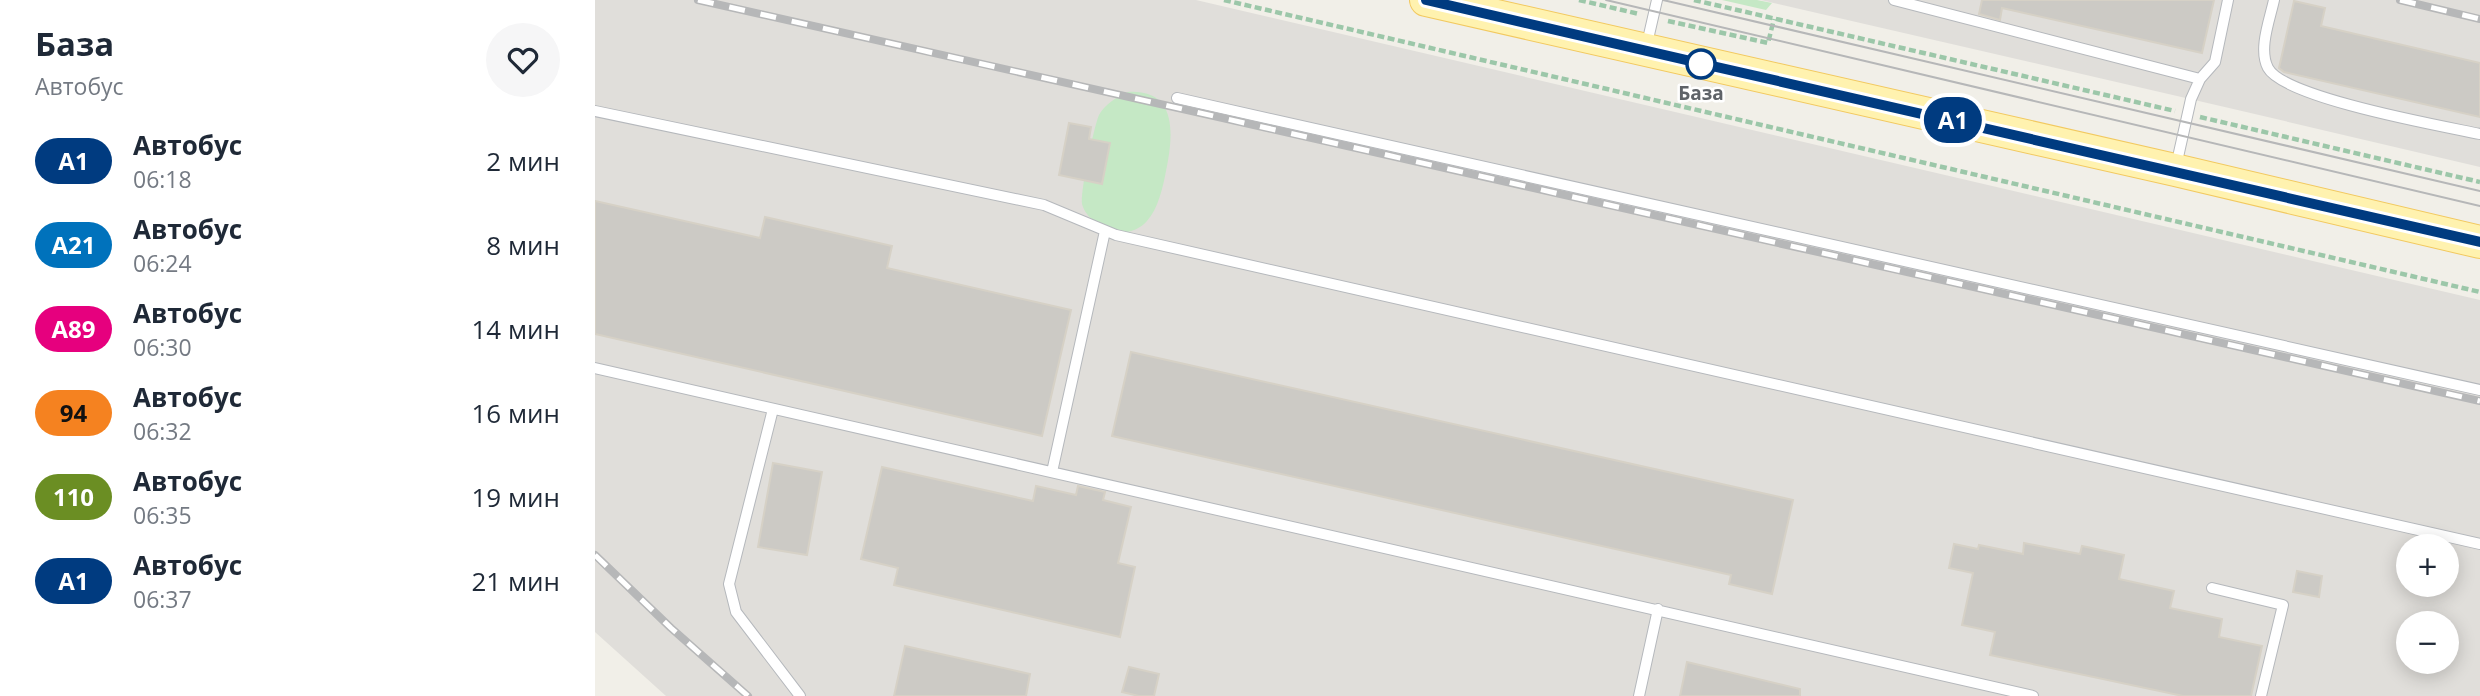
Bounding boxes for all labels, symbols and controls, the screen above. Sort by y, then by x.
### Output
text: База [35,21,114,66]
button: heart [486,23,560,97]
marker: База [1686,49,1716,79]
text: Автобус [35,70,124,102]
place label: База [1678,80,1724,106]
line badge: А1 [1921,97,1985,143]
text: А1 [1938,103,1968,136]
text: Автобус [133,127,242,163]
text: 2 мин [486,143,560,179]
text: А1 [58,144,89,177]
text: 06:18 [133,163,192,195]
text: Автобус [133,211,242,247]
text: 8 мин [486,227,560,263]
text: А21 [51,228,96,261]
text: 06:24 [133,247,192,279]
text: Автобус [133,295,242,331]
text: 14 мин [471,311,560,347]
text: А89 [51,312,96,345]
text: 06:30 [133,331,192,363]
text: Автобус [133,379,242,415]
text: 16 мин [471,395,560,431]
text: 94 [60,396,87,429]
text: 06:32 [133,415,192,447]
text: Автобус [133,463,242,499]
text: 19 мин [471,479,560,515]
text: 110 [53,480,94,513]
text: 06:35 [133,499,192,531]
map controls [2396,534,2459,674]
button: + [2396,534,2459,597]
text: Автобус [133,547,242,583]
text: 21 мин [471,563,560,599]
text: А1 [58,564,89,597]
text: 06:37 [133,583,192,615]
button: − [2396,611,2459,674]

